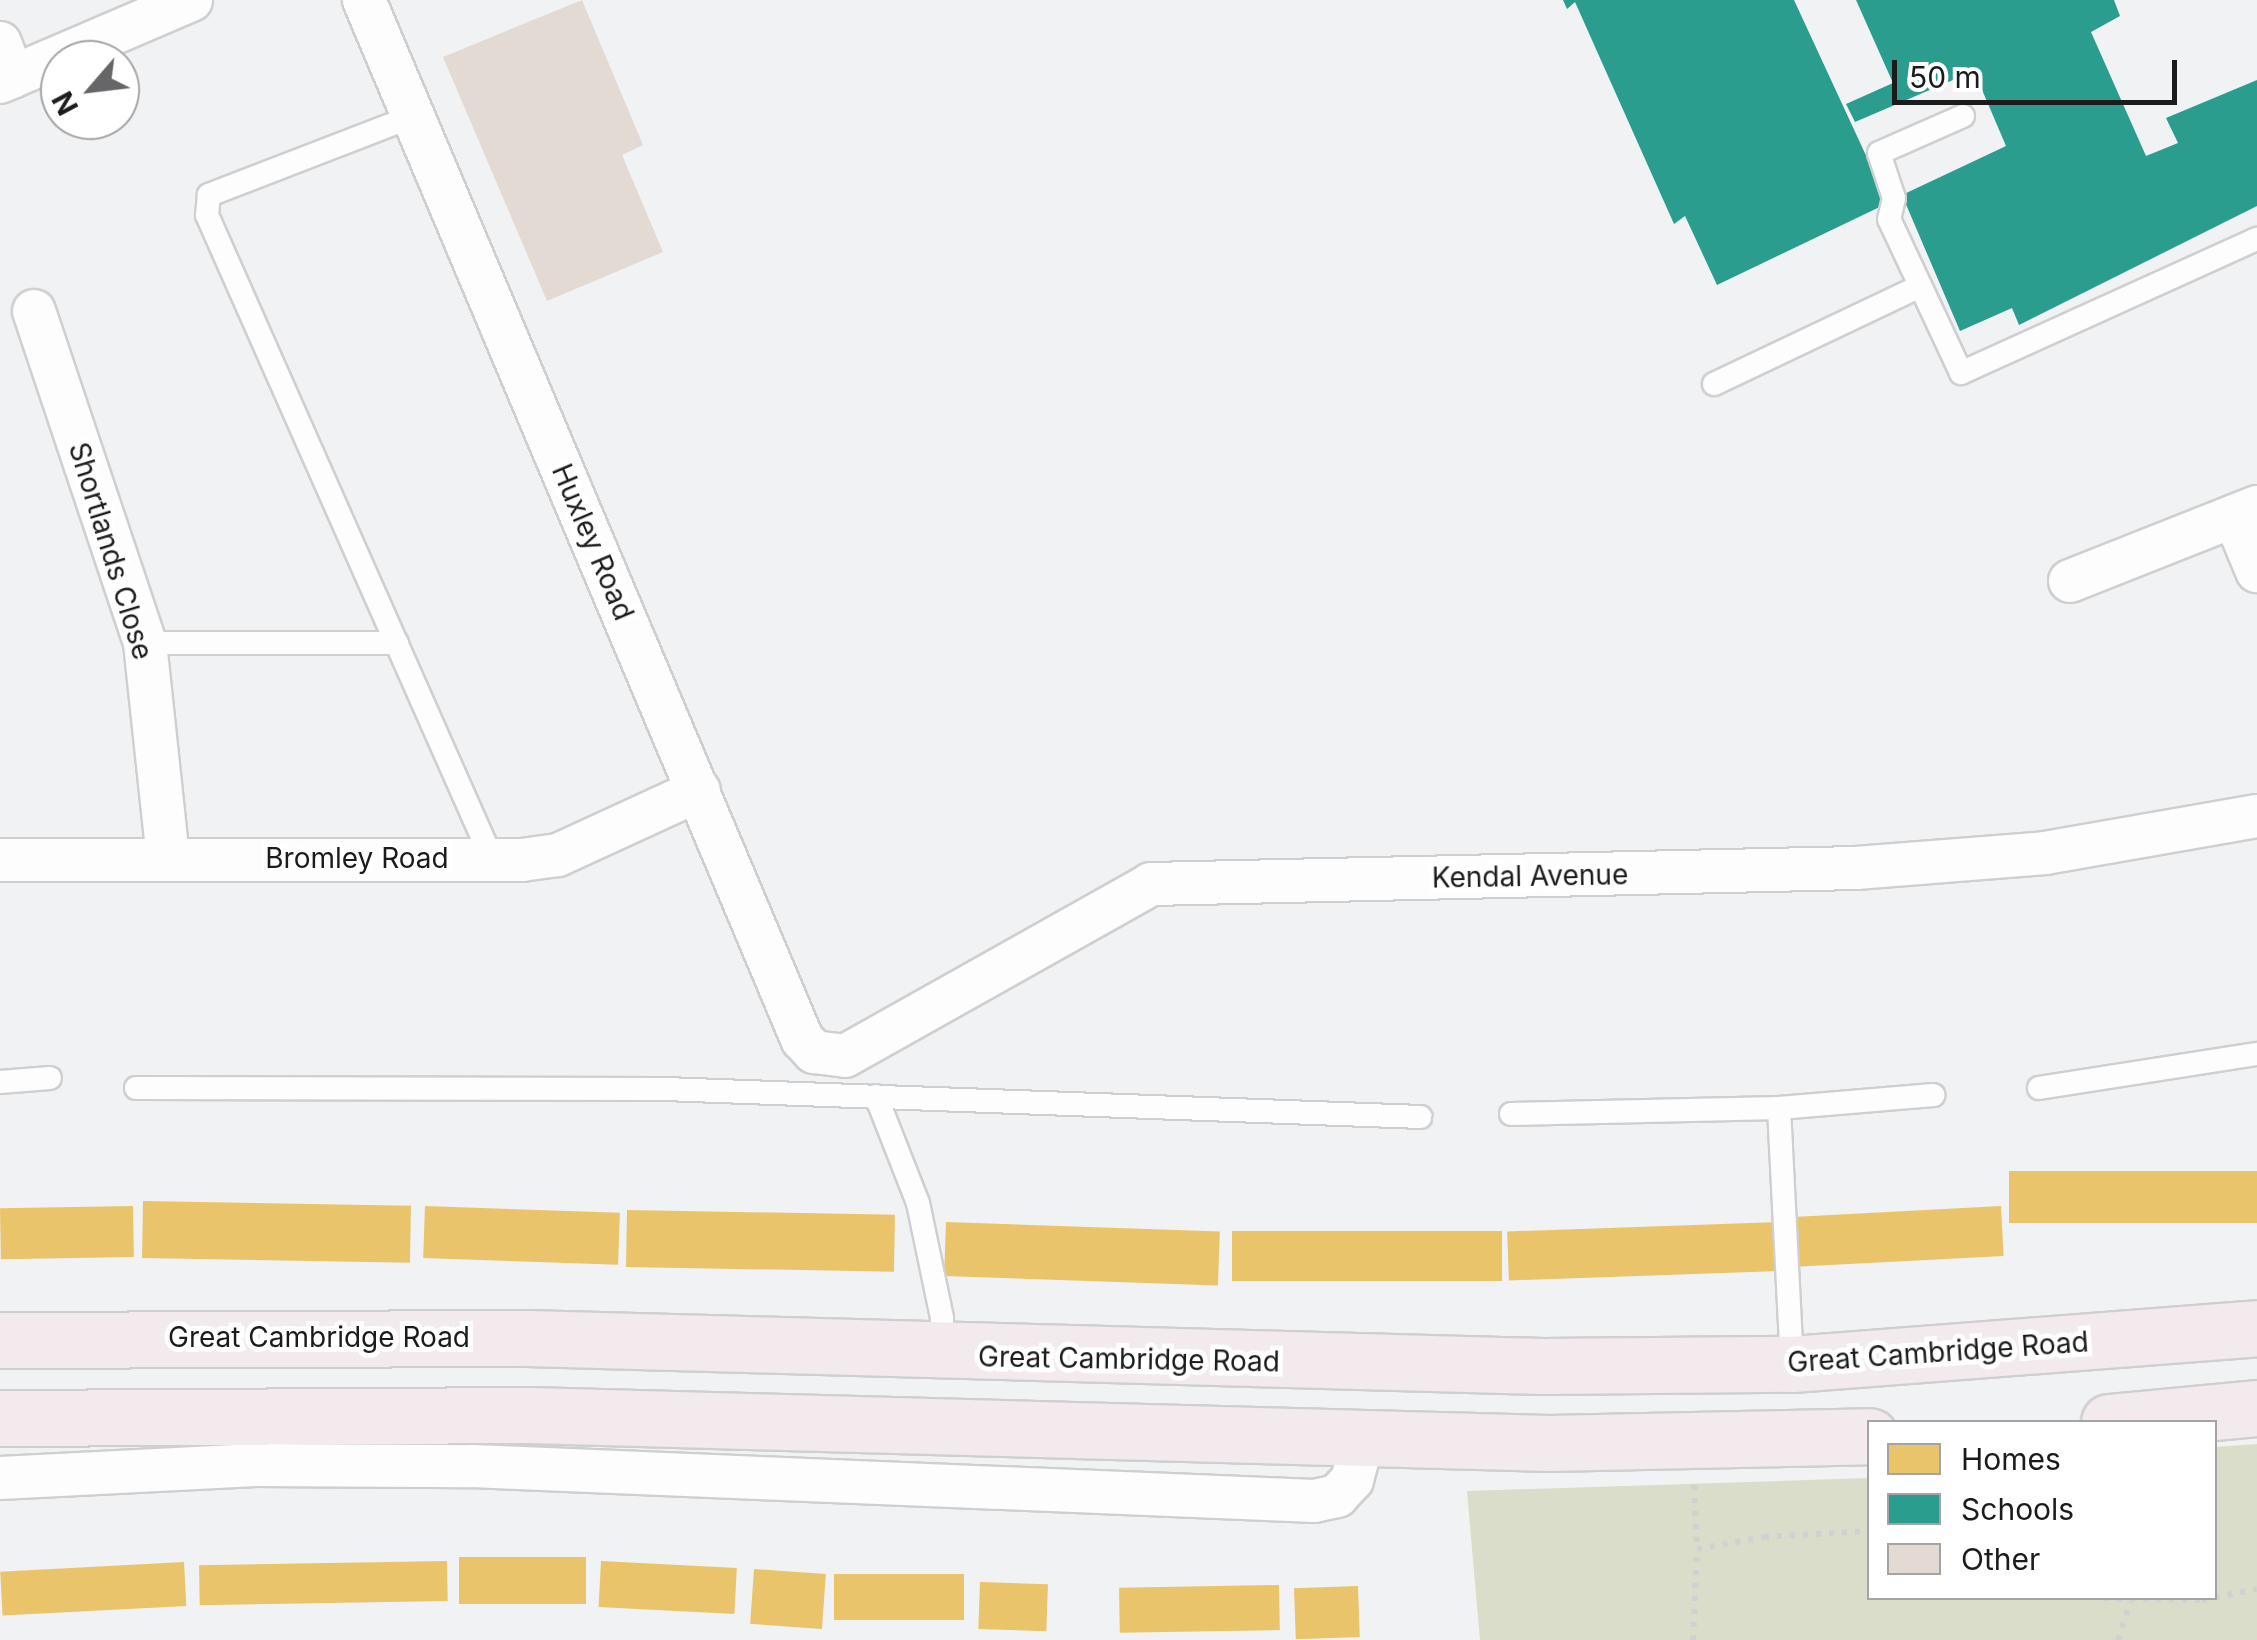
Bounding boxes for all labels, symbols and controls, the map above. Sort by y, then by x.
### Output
north arrow [40,40,140,140]
scale bar [1897,40,2182,102]
text: 50 m [1909,59,1981,95]
text: N [45,86,85,121]
street label: Shortlands Close [62,438,160,664]
street label: Huxley Road [545,459,641,625]
street label: Bromley Road [265,841,449,875]
street label: Kendal Avenue [1431,857,1629,895]
street label: Great Cambridge Road [168,1320,470,1354]
street label: Great Cambridge Road [1786,1325,2090,1379]
street label: Great Cambridge Road [978,1340,1280,1378]
legend [1867,1420,2217,1600]
text: Homes [1961,1441,2061,1477]
text: Schools [1961,1491,2074,1527]
text: Other [1961,1541,2040,1577]

